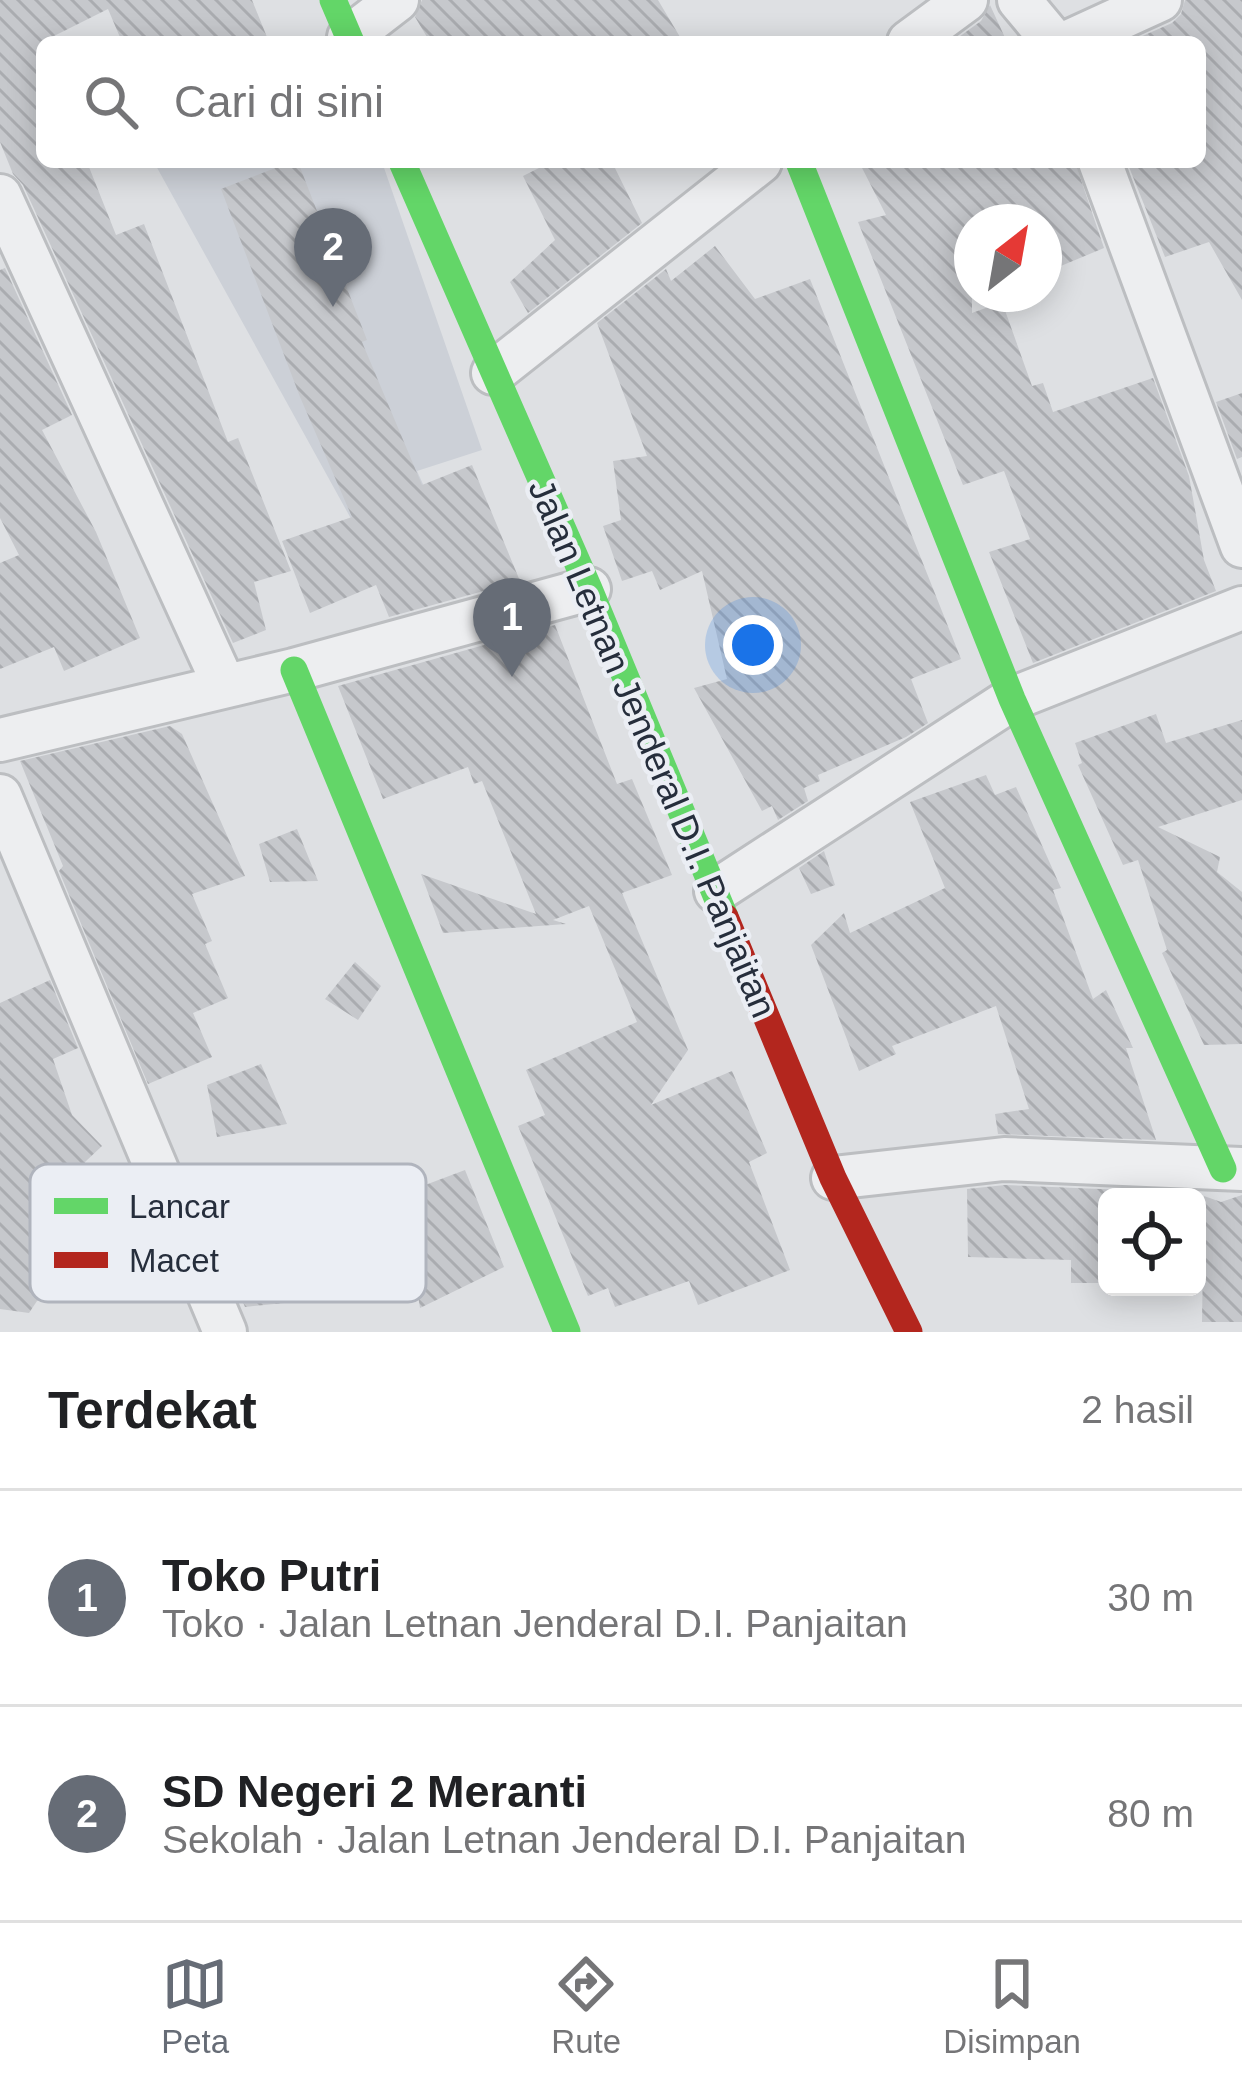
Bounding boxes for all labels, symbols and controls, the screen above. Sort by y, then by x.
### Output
search box [36,36,1206,168]
icon: search [78,69,144,135]
text: Cari di sini [174,76,384,127]
north arrow [954,204,1062,312]
pin: 2 [294,208,372,307]
street label: Jalan Letnan Jenderal D.I. Panjaitan [520,473,785,1023]
pin: 1 [473,578,551,677]
your location [723,615,783,675]
legend [30,1164,426,1302]
text: Lancar [129,1188,230,1225]
map controls [1098,1188,1206,1296]
button: locate [1098,1188,1206,1296]
text: Macet [129,1242,219,1279]
text: Terdekat [48,1382,257,1439]
text: 2 hasil [1081,1388,1194,1431]
text: Toko Putri [162,1550,381,1601]
text: 1 [76,1576,98,1619]
text: 30 m [1107,1576,1194,1619]
text: Toko · Jalan Letnan Jenderal D.I. Panjaitan [162,1602,908,1645]
text: SD Negeri 2 Meranti [162,1766,587,1817]
text: 2 [76,1792,98,1835]
text: 80 m [1107,1792,1194,1835]
text: Sekolah · Jalan Letnan Jenderal D.I. Panjaitan [162,1818,966,1861]
tab: Peta [161,1951,229,2061]
tab: Rute [551,1951,621,2061]
tab: Disimpan [943,1951,1081,2061]

